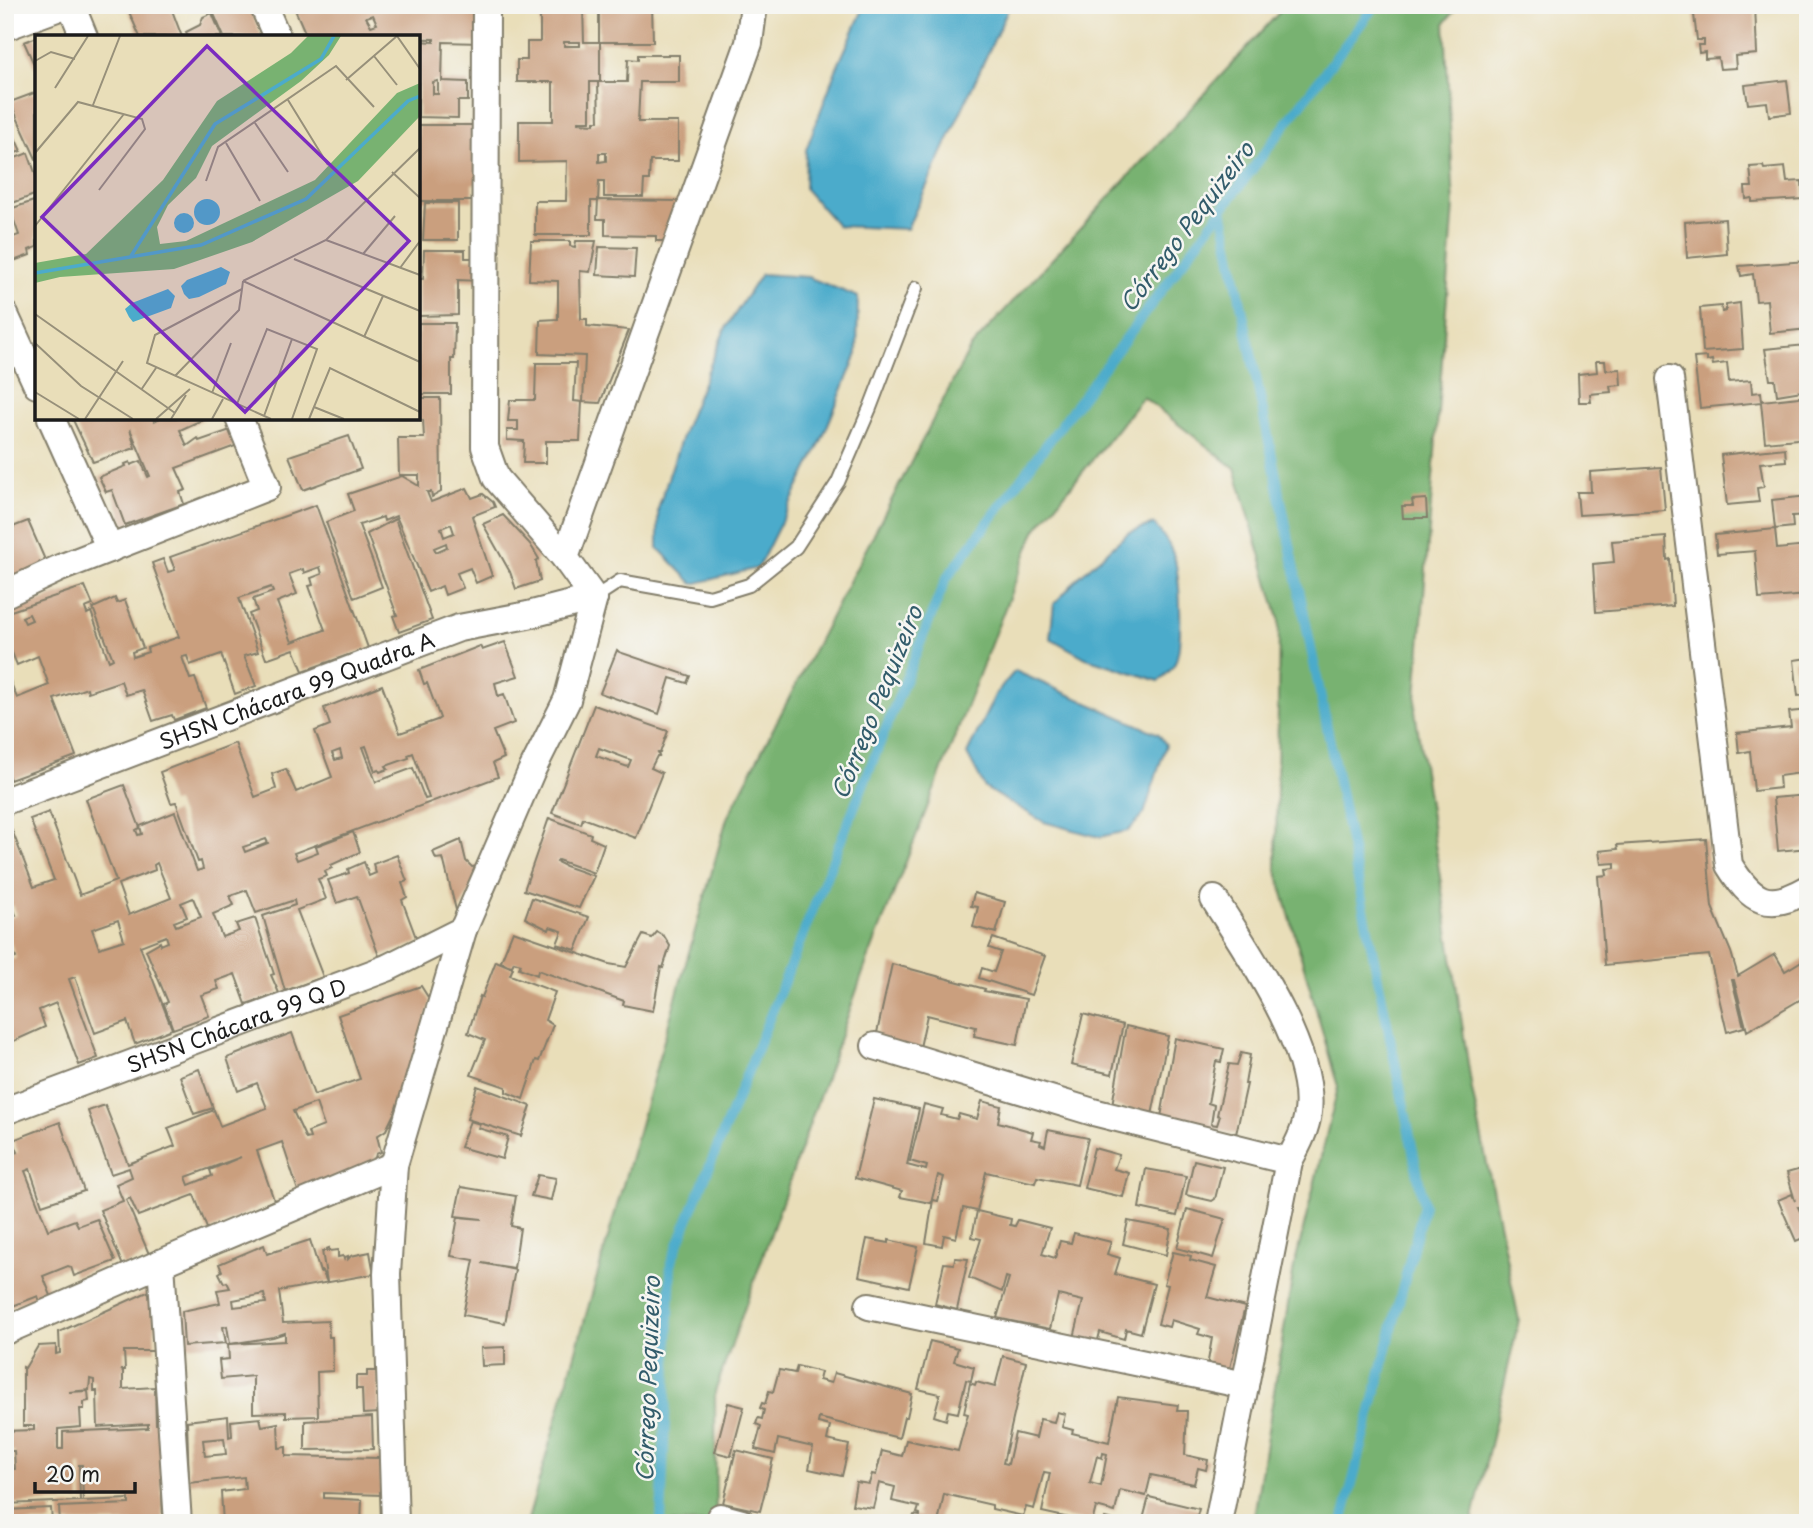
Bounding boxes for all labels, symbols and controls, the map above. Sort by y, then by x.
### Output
inset map [35,35,420,420]
water label: Córrego Pequizeiro [1110,132,1263,319]
water label: Córrego Pequizeiro [821,599,931,804]
street label: SHSN Chácara 99 Quadra A [154,623,439,757]
street label: SHSN Chácara 99 Q D [122,969,351,1080]
water label: Córrego Pequizeiro [626,1275,668,1482]
scale bar [35,1451,135,1495]
text: 20 m [46,1457,100,1489]

